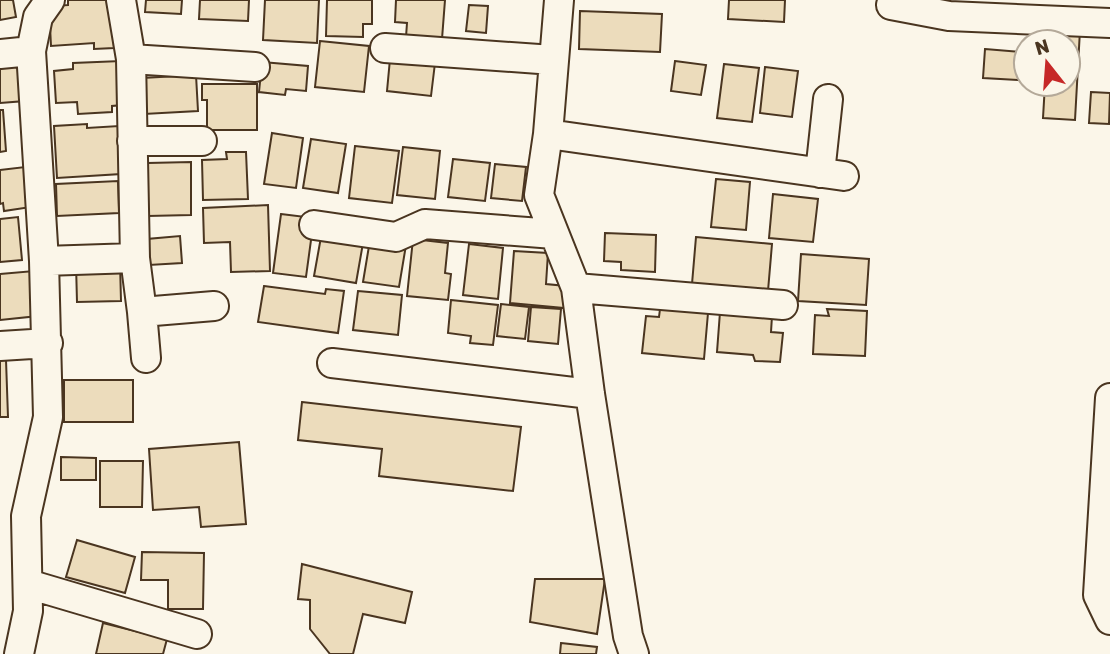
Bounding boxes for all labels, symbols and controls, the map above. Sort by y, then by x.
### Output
north arrow [1012,28,1082,98]
text: N [1032,34,1052,60]

